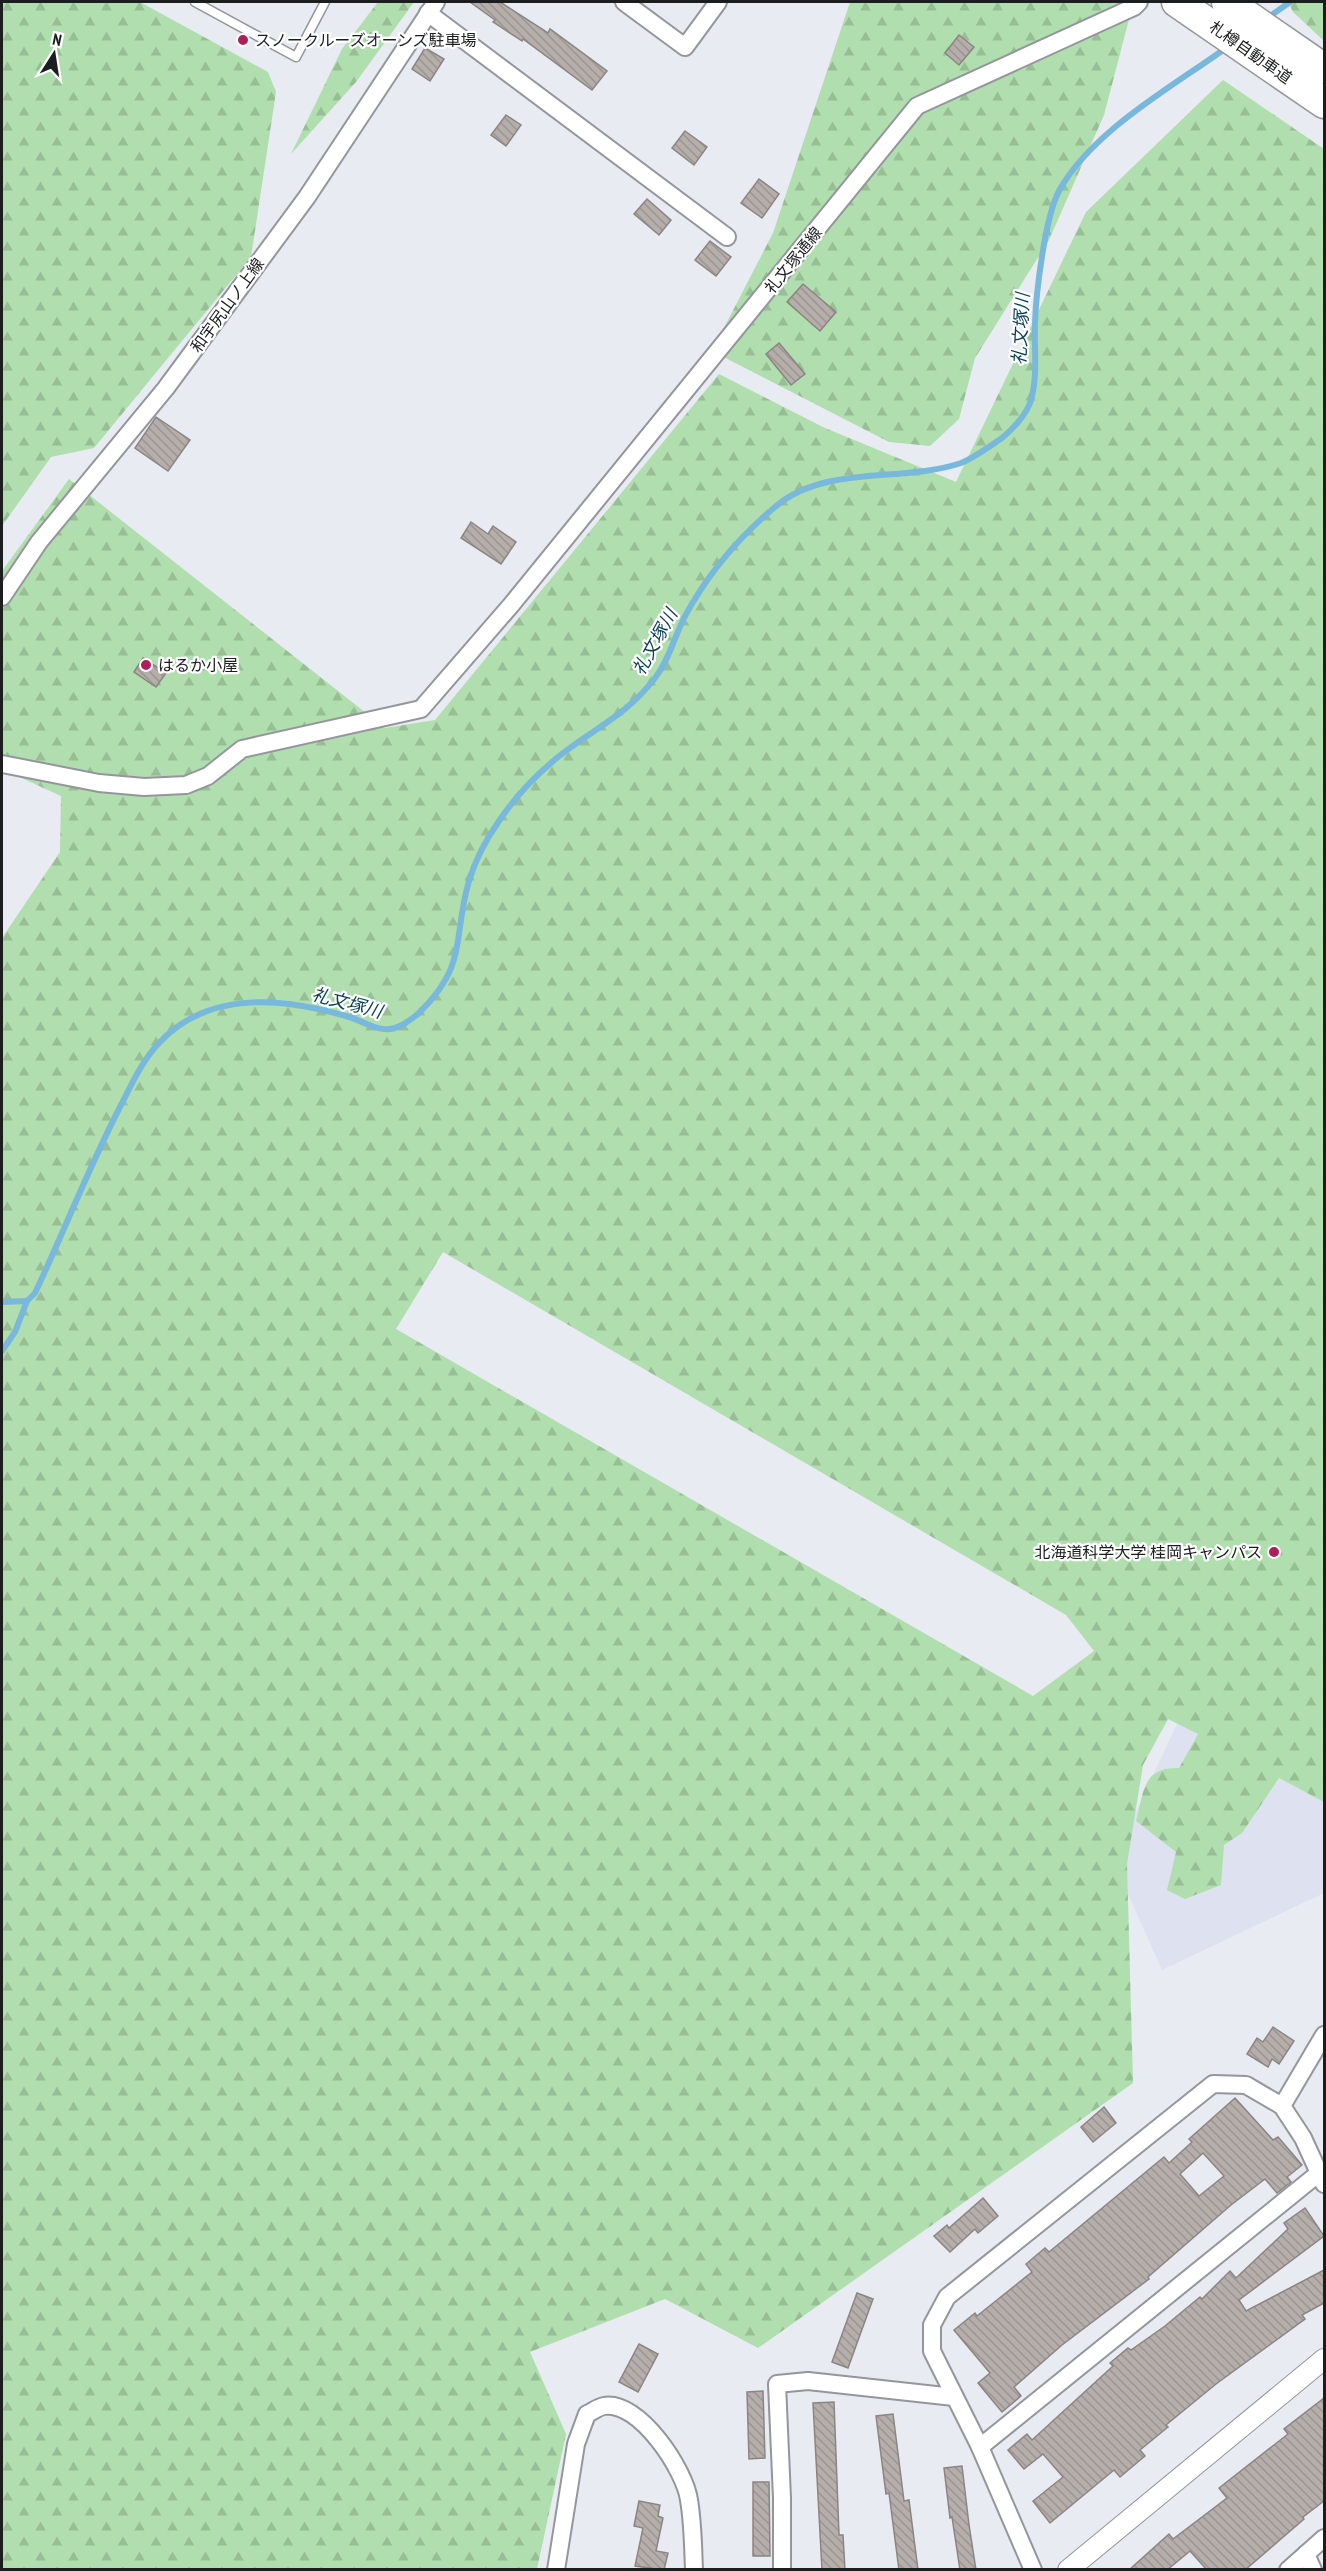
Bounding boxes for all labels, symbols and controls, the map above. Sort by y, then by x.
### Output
street label: 札樽自動車道 [1206,16,1296,88]
north arrow [24,24,84,84]
text: N [51,29,63,50]
place label: スノークルーズオーンズ駐車場 [255,30,477,50]
marker: スノークルーズオーンズ駐車場 [236,33,250,47]
street label: 礼文塚通線 [760,223,826,297]
street label: 和宇尻山ノ上線 [186,254,268,356]
water label: 礼文塚川 [1007,290,1034,366]
water label: 礼文塚川 [627,603,683,679]
place label: はるか小屋 [158,655,238,675]
marker: はるか小屋 [139,658,153,672]
water label: 礼文塚川 [309,982,387,1023]
place label: 北海道科学大学 桂岡キャンパス [1035,1542,1262,1562]
marker: 北海道科学大学 桂岡キャンパス [1267,1545,1281,1559]

